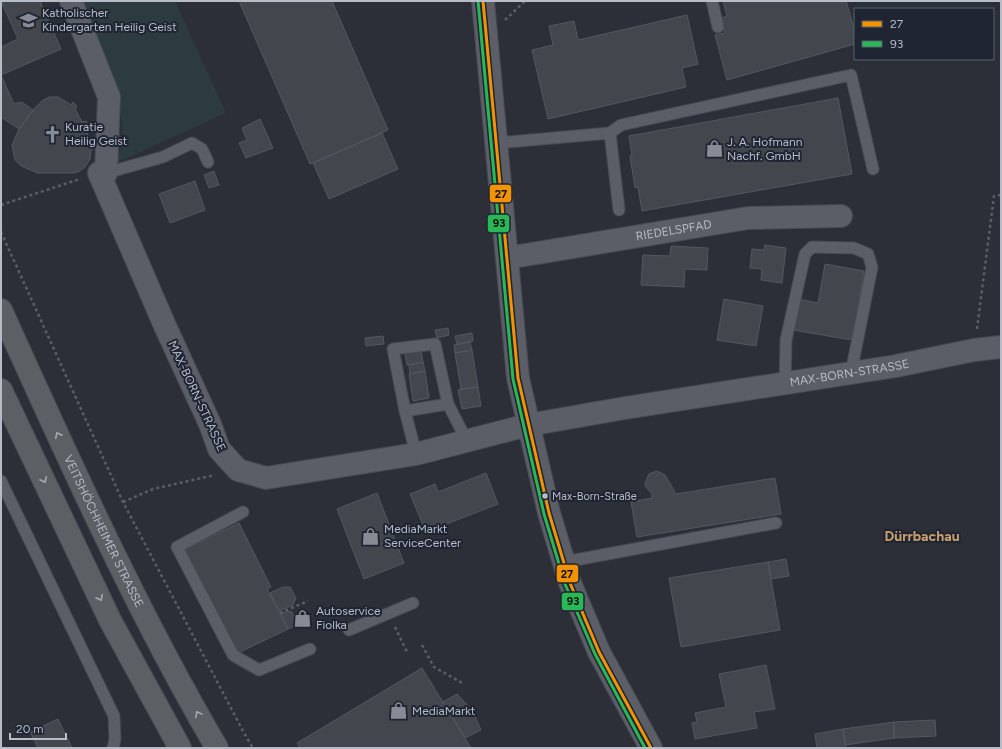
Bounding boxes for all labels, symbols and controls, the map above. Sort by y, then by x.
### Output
place label: Katholischer Kindergarten Heilig Geist [42,6,177,34]
legend [854,8,994,60]
school or university icon: Katholischer Kindergarten Heilig Geist [19,10,39,30]
text: 27 [890,17,904,31]
text: 93 [890,37,903,51]
place label: Kuratie Heilig Geist [65,120,128,148]
church icon: Kuratie Heilig Geist [42,124,62,144]
place label: J. A. Hofmann Nachf. GmbH [727,135,803,163]
shop icon: J. A. Hofmann Nachf. GmbH [704,139,724,159]
line badge: 27 [489,184,512,203]
text: 27 [495,188,507,201]
line badge: 93 [487,214,510,233]
text: 93 [493,217,505,230]
street label: RIEDELSPFAD [635,217,713,244]
street label: MAX-BORN-STRASSE [165,338,229,454]
street label: MAX-BORN-STRASSE [789,356,910,389]
one-way arrow [55,432,63,440]
street label: VEITSHÖCHHEIMER STRASSE [61,453,146,610]
one-way arrow [39,476,47,484]
place label: Max-Born-Straße [552,490,637,503]
marker: Max-Born-Straße [540,491,550,501]
place label: MediaMarkt ServiceCenter [384,522,461,550]
shop icon: MediaMarkt ServiceCenter [361,526,381,546]
district label: Dürrbachau [884,528,960,545]
line badge: 27 [556,564,579,583]
text: 27 [561,568,573,581]
line badge: 93 [561,592,584,611]
one-way arrow [95,593,103,601]
text: 93 [567,595,579,608]
place label: Autoservice Fiolka [316,604,381,632]
shop icon: Autoservice Fiolka [293,608,313,628]
shop icon: MediaMarkt [389,701,409,721]
place label: MediaMarkt [412,704,476,718]
one-way arrow [195,711,203,718]
scale bar [10,715,66,741]
text: 20 m [16,722,44,736]

